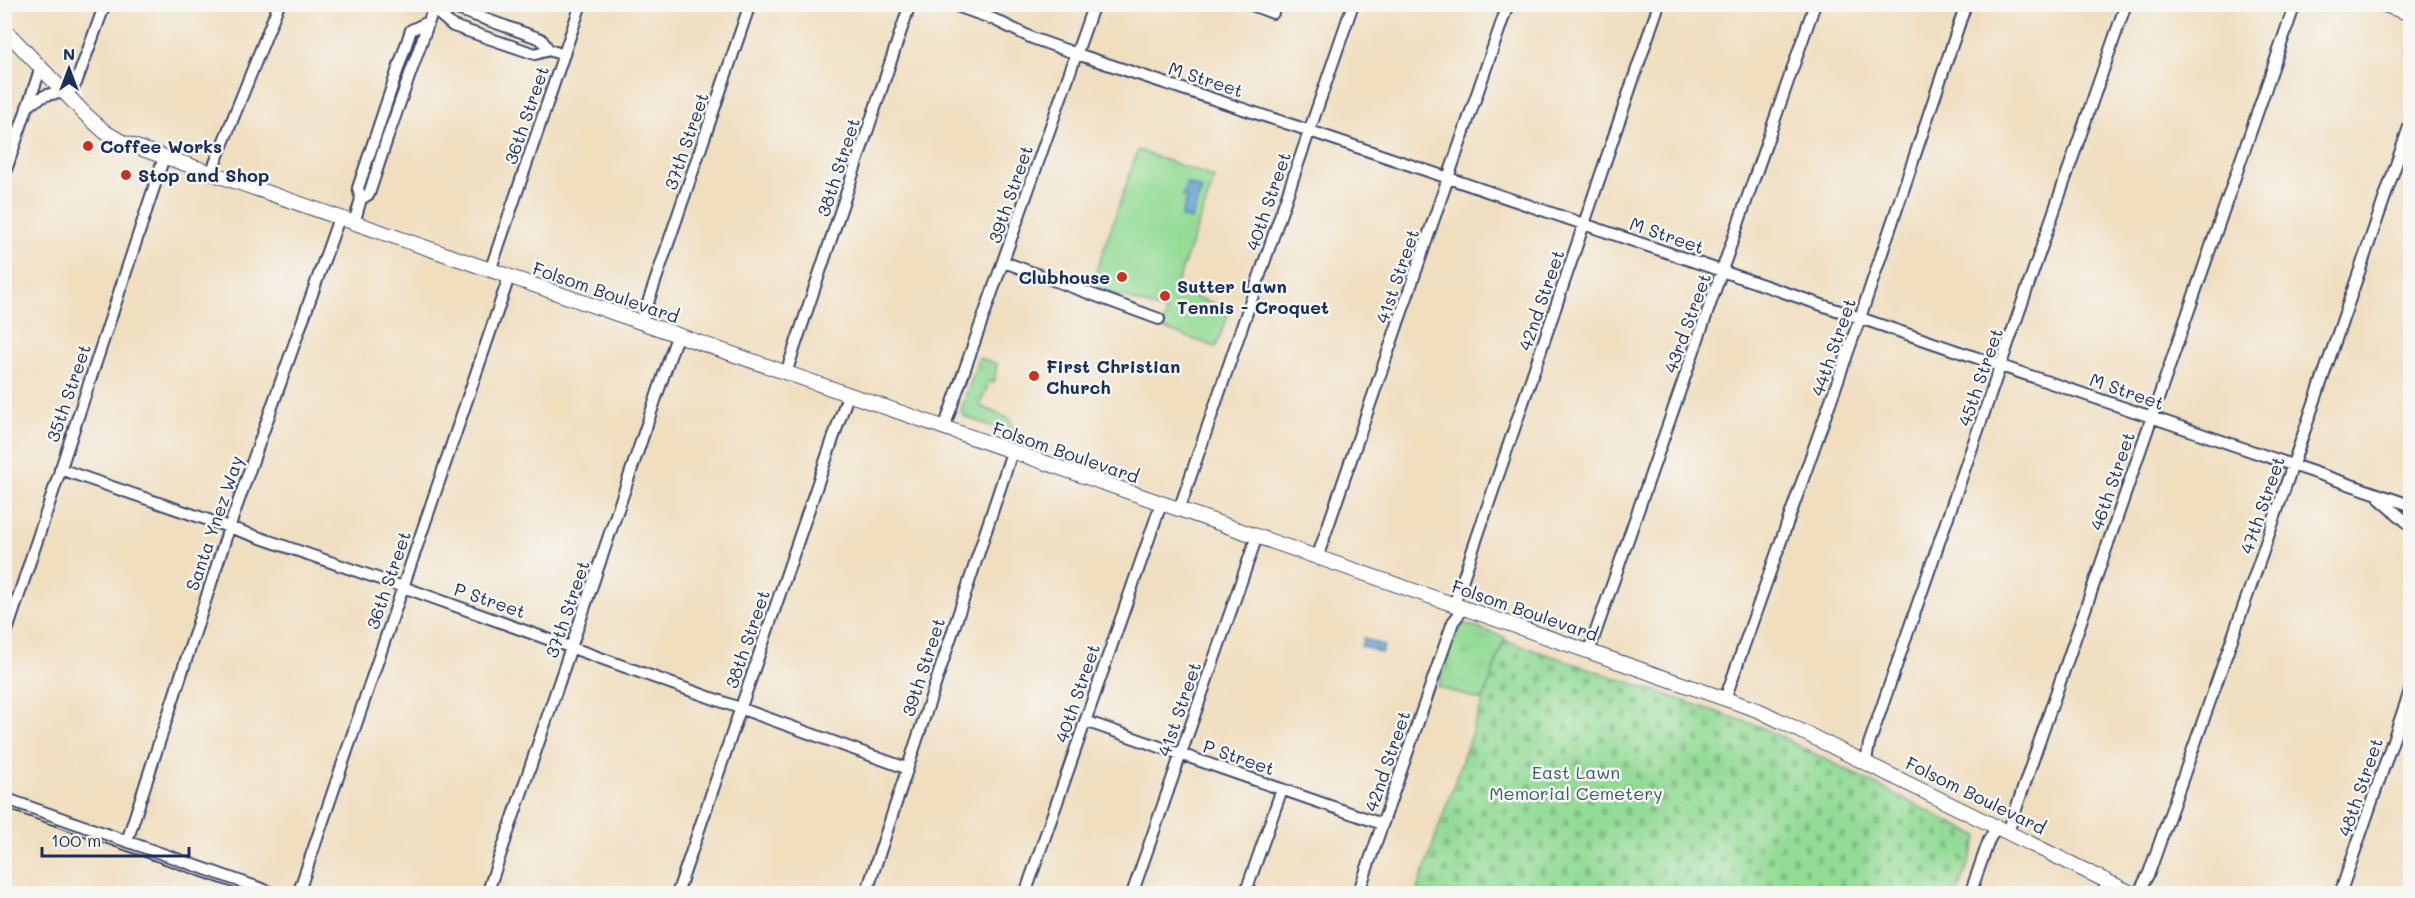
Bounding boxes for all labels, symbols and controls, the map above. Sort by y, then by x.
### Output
north arrow [39,39,99,99]
text: N [63,43,75,64]
street label: M Street [1165,56,1247,102]
street label: 36th Street [498,63,554,167]
street label: 37th Street [658,89,714,193]
street label: 38th Street [811,115,865,219]
place label: Coffee Works [100,134,222,158]
marker: Coffee Works [81,139,95,153]
street label: 39th Street [982,142,1038,246]
street label: 40th Street [1240,148,1296,254]
place label: Stop and Shop [138,163,269,187]
marker: Stop and Shop [119,168,133,182]
street label: M Street [1626,211,1708,259]
street label: 41st Street [1370,226,1424,326]
street label: 42nd Street [1513,246,1569,354]
street label: Folsom Boulevard [530,256,682,328]
place label: Clubhouse [1019,265,1110,289]
marker: Clubhouse [1115,270,1129,284]
street label: 43rd Street [1658,270,1716,376]
place label: Sutter Lawn Tennis - Croquet [1177,274,1329,319]
marker: Sutter Lawn Tennis - Croquet [1158,289,1172,303]
street label: 44th Street [1805,295,1861,399]
street label: 45th Street [1952,325,2008,429]
street label: 35th Street [40,341,96,445]
place label: First Christian Church [1046,354,1180,399]
street label: M Street [2086,367,2168,415]
marker: First Christian Church [1027,369,1041,383]
street label: Folsom Boulevard [990,416,1142,488]
street label: 46th Street [2084,429,2140,533]
street label: Santa Ynez Way [180,452,248,594]
street label: 47th Street [2234,453,2290,557]
street label: 36th Street [360,528,416,632]
street label: 37th Street [539,557,595,661]
street label: Folsom Boulevard [1449,574,1601,646]
street label: P Street [451,577,529,623]
street label: 38th Street [719,587,775,691]
street label: 39th Street [896,615,950,719]
street label: 40th Street [1049,640,1105,746]
street label: 41st Street [1152,659,1206,759]
street label: 42nd Street [1359,707,1415,815]
street label: P Street [1200,734,1278,780]
street label: 48th Street [2332,735,2388,839]
street label: Folsom Boulevard [1902,751,2050,839]
park label: East Lawn Memorial Cemetery [1489,760,1663,805]
scale bar [42,820,189,858]
text: 100 m [51,828,101,852]

